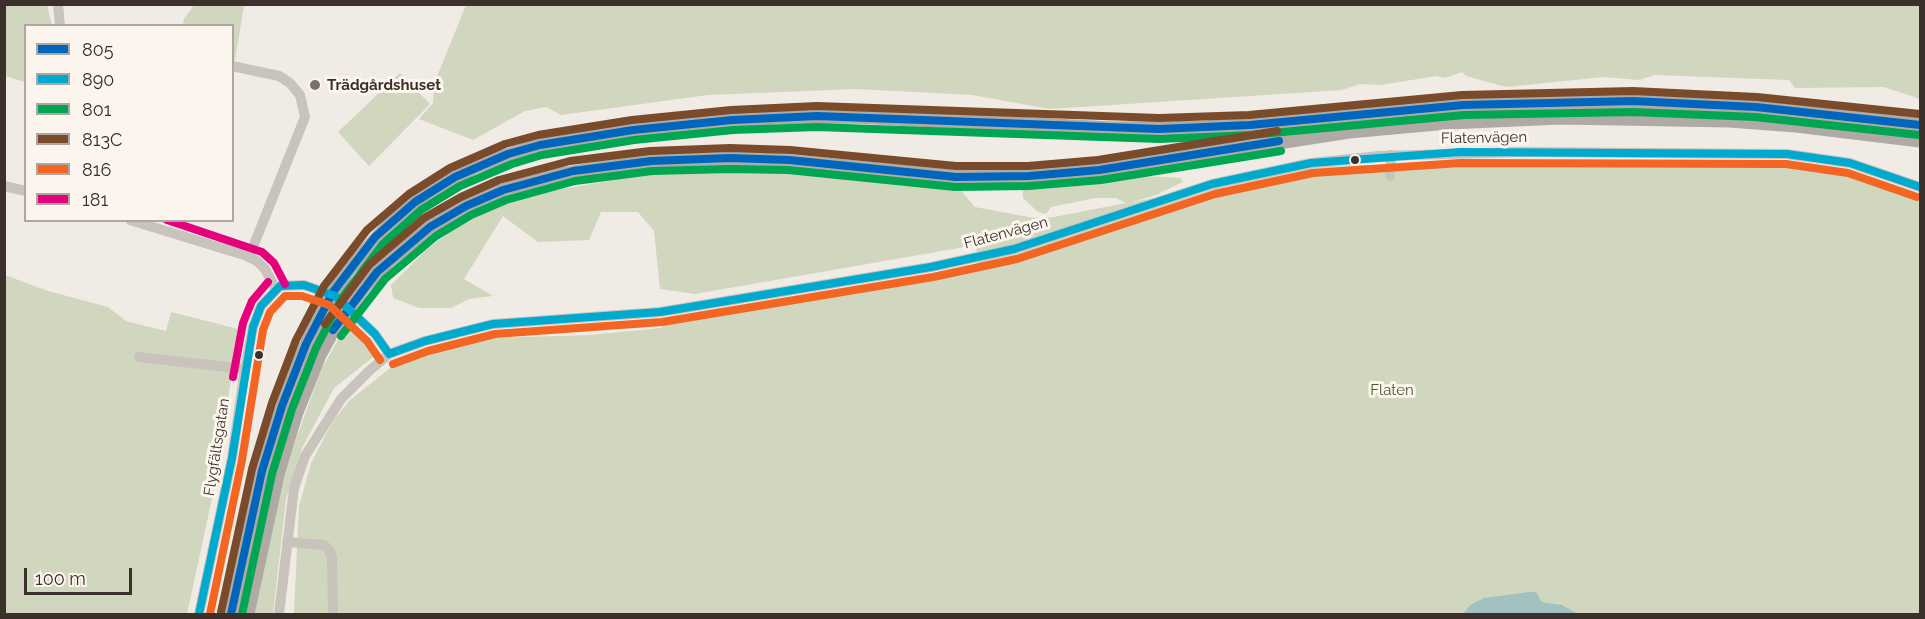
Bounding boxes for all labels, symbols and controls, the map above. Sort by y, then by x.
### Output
legend [24,24,234,222]
text: 805 [82,39,114,60]
text: 890 [82,69,114,90]
place label: Trädgårdshuset [327,76,441,94]
marker: Trädgårdshuset [308,78,322,92]
text: 801 [82,99,111,120]
street label: Flatenvägen [1441,128,1527,148]
text: 813C [82,129,122,150]
unlabelled marker [1349,154,1361,166]
text: 816 [82,159,111,180]
text: 181 [82,189,108,210]
street label: Flatenvägen [962,213,1050,253]
unlabelled marker [253,349,265,361]
park label: Flaten [1370,381,1414,399]
street label: Flygfältsgatan [200,397,234,497]
scale bar [27,556,135,594]
text: 100 m [35,568,86,589]

